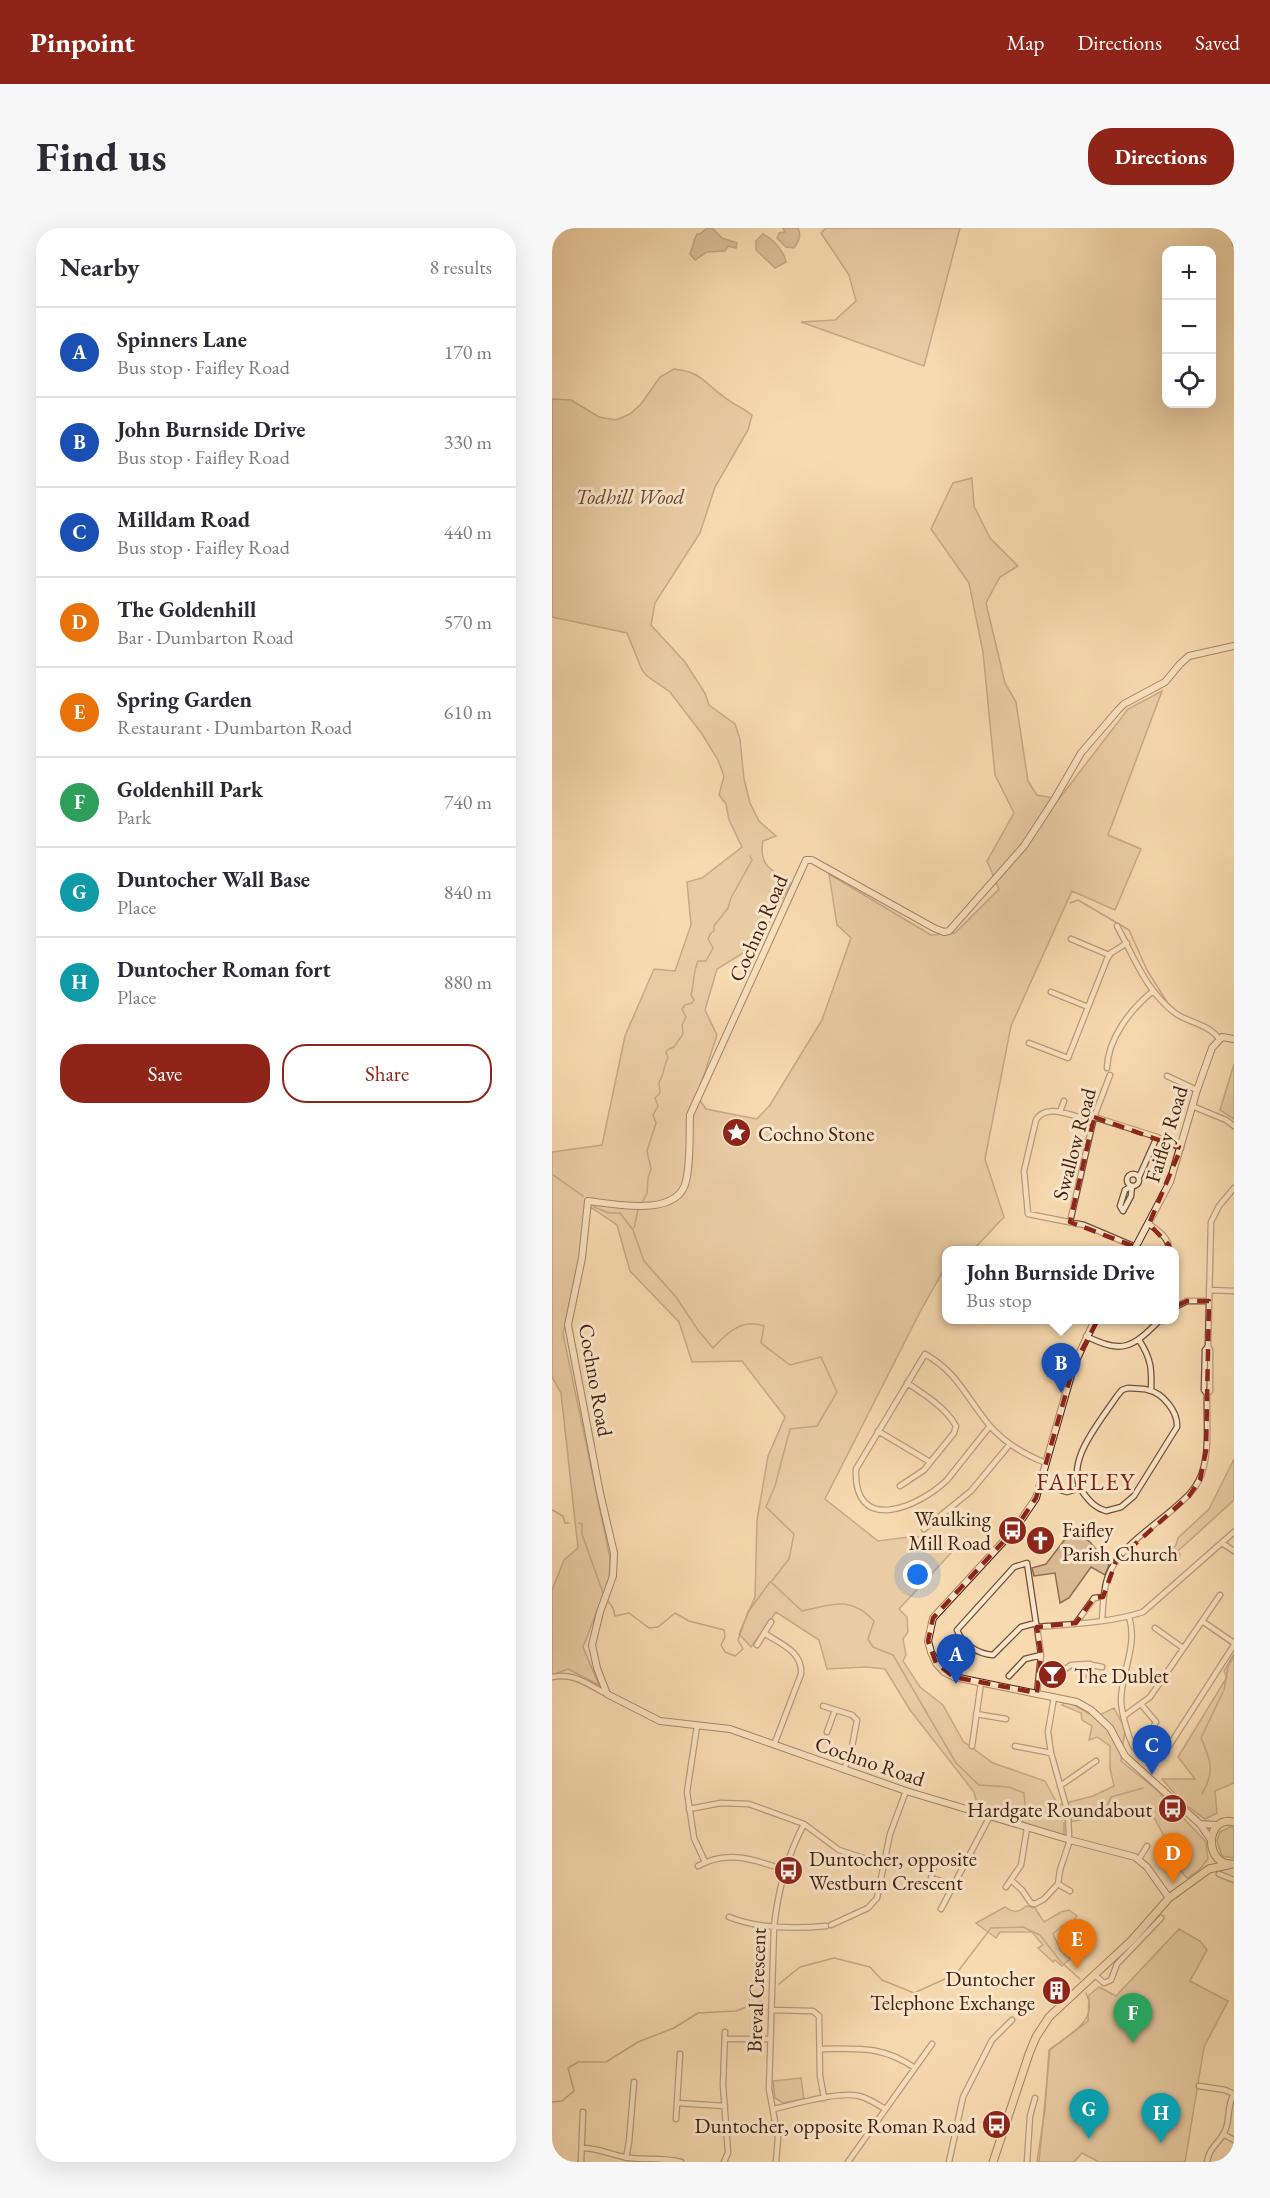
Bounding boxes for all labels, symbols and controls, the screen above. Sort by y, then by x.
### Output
text: Pinpoint [30,24,135,60]
text: Map [1007,29,1044,56]
text: Directions [1077,29,1162,56]
text: Saved [1195,29,1240,56]
button: Directions [1088,128,1234,185]
text: Find us [36,129,167,184]
map controls [1162,246,1216,408]
button: + [1162,246,1216,300]
text: Nearby [60,250,140,284]
text: 8 results [429,254,492,280]
button: − [1162,300,1216,354]
text: Spinners Lane [117,325,247,354]
text: A [72,339,87,365]
text: 170 m [444,339,492,365]
text: Bus stop · Faifley Road [117,354,290,380]
button: locate [1162,354,1216,408]
text: John Burnside Drive [117,415,306,444]
text: B [73,429,86,455]
text: 330 m [444,429,492,455]
text: Bus stop · Faifley Road [117,444,290,470]
park label: Todhill Wood [576,483,685,510]
text: Milldam Road [117,505,250,534]
text: C [72,519,87,545]
text: 440 m [444,519,492,545]
text: Bus stop · Faifley Road [117,534,290,560]
text: The Goldenhill [117,595,256,624]
text: D [72,609,87,635]
text: 570 m [444,609,492,635]
text: Bar · Dumbarton Road [117,624,294,650]
text: Spring Garden [117,685,252,714]
text: E [74,699,85,725]
text: 610 m [444,699,492,725]
text: Restaurant · Dumbarton Road [117,714,352,740]
text: Goldenhill Park [117,775,263,804]
text: F [74,789,85,815]
text: 740 m [444,789,492,815]
text: Park [117,804,151,830]
text: Duntocher Wall Base [117,865,310,894]
street label: Cochno Road [722,870,794,986]
text: G [72,879,87,905]
text: 840 m [444,879,492,905]
text: Place [117,894,156,920]
text: Duntocher Roman fort [117,955,331,984]
text: H [71,969,88,995]
text: 880 m [444,969,492,995]
text: Place [117,984,156,1010]
button: Save [60,1044,270,1103]
button: Share [282,1044,492,1103]
street label: Faifley Road [1138,1082,1194,1186]
street label: Swallow Road [1046,1085,1102,1203]
place icon: Cochno Stone [721,1117,753,1149]
place label: Cochno Stone [758,1120,874,1147]
popup [942,1246,1179,1324]
text: John Burnside Drive [966,1258,1155,1287]
text: Bus stop [966,1287,1032,1313]
street label: Cochno Road [573,1321,619,1439]
pin: B [1042,1344,1080,1393]
district label: FAIFLEY [1036,1466,1136,1497]
place label: Waulking Mill Road [909,1505,992,1556]
bus stop icon: Waulking Mill Road [996,1514,1028,1546]
place label: Faifley Parish Church [1062,1516,1178,1567]
church icon: Faifley Parish Church [1025,1525,1057,1557]
your location [903,1560,932,1589]
pin: A [936,1634,976,1684]
bar icon: The Dublet [1037,1659,1069,1691]
place label: The Dublet [1074,1662,1169,1689]
pin: C [1132,1726,1172,1775]
street label: Cochno Road [812,1730,929,1792]
bus stop icon: Hardgate Roundabout [1157,1793,1189,1825]
place label: Hardgate Roundabout [967,1796,1152,1823]
pin: D [1154,1834,1192,1883]
place label: Duntocher, opposite Westburn Crescent [809,1845,977,1896]
bus stop icon: Duntocher, opposite Westburn Crescent [772,1854,804,1886]
pin: E [1058,1920,1096,1969]
street label: Breval Crescent [740,1927,772,2053]
place label: Duntocher Telephone Exchange [870,1965,1035,2016]
building icon: Duntocher Telephone Exchange [1040,1974,1072,2006]
pin: F [1114,1994,1152,2043]
pin: G [1070,2090,1108,2139]
pin: H [1142,2094,1180,2143]
bus stop icon: Duntocher, opposite Roman Road [981,2109,1013,2141]
place label: Duntocher, opposite Roman Road [695,2112,976,2139]

